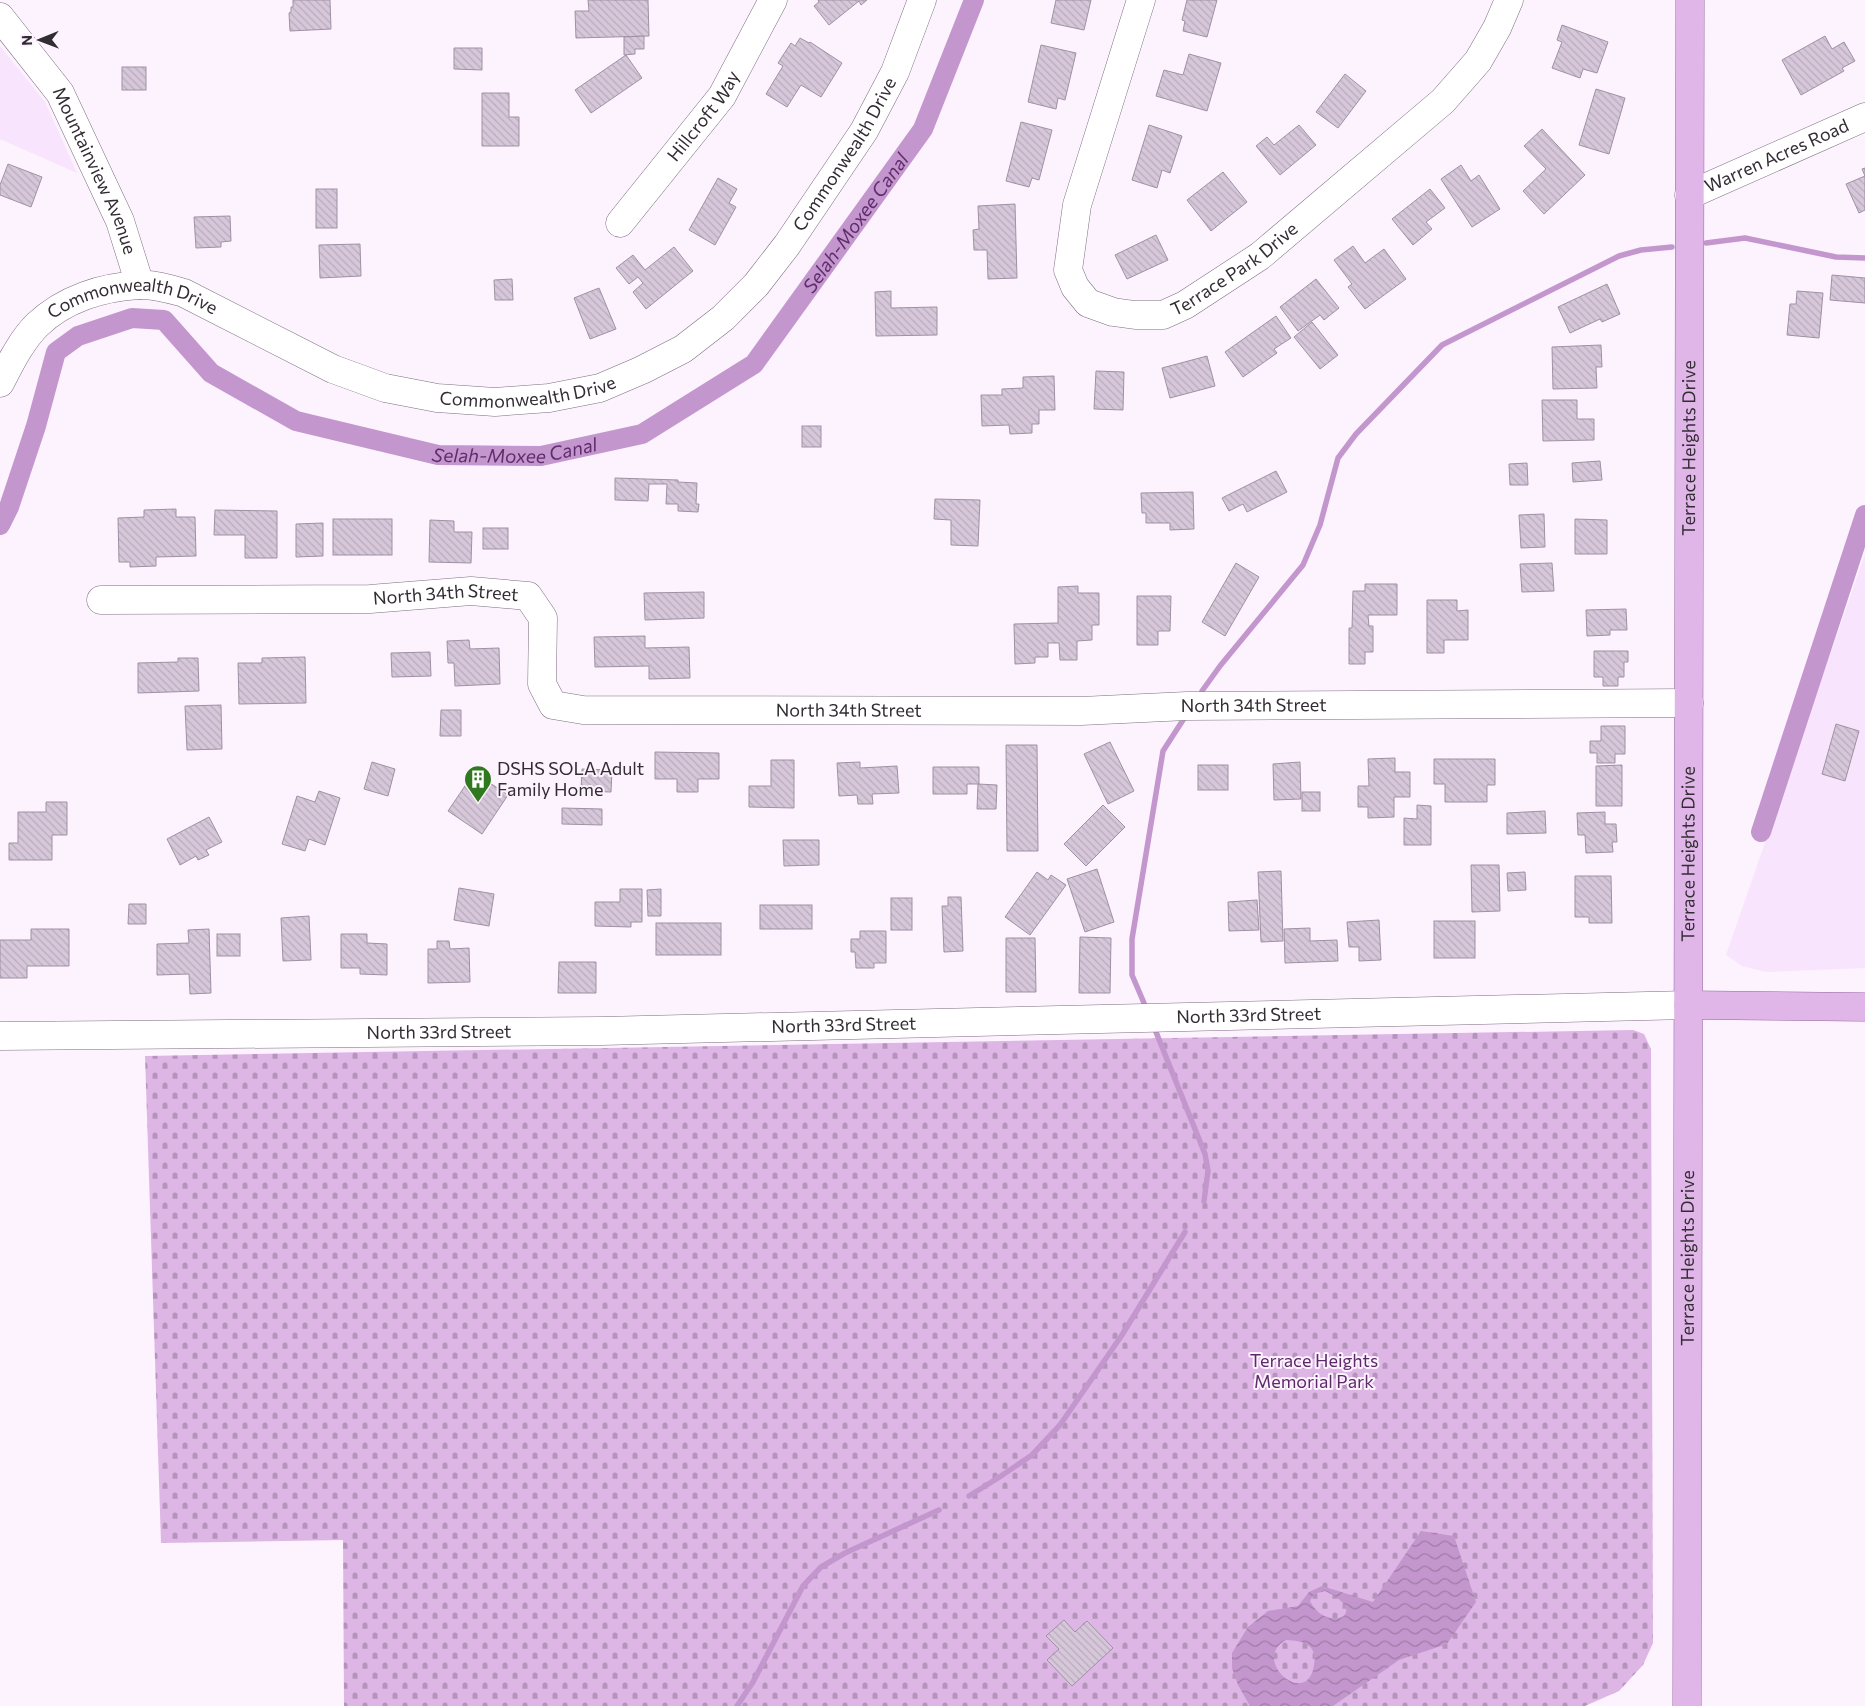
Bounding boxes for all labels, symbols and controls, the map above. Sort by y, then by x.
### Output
north arrow [15,15,65,65]
text: N [18,35,35,46]
street label: Hillcroft Way [662,67,743,165]
street label: Commonwealth Drive [788,73,900,235]
street label: Mountainview Avenue [49,83,142,257]
street label: Warren Acres Road [1701,114,1852,197]
water label: Selah-Moxee Canal [797,148,914,297]
street label: Terrace Park Drive [1167,217,1302,320]
text: Commonwealth Drive [43,273,222,323]
street label: Commonwealth Drive [44,303,222,331]
street label: Terrace Heights Drive [1677,360,1699,536]
street label: Commonwealth Drive [439,371,619,412]
water label: Selah-Moxee Canal [430,432,600,467]
street label: North 34th Street [372,579,520,609]
street label: North 34th Street [1181,693,1327,716]
street label: North 34th Street [776,698,922,721]
place label: DSHS SOLA Adult Family Home [497,757,644,800]
building icon: DSHS SOLA Adult Family Home [463,764,493,803]
street label: Terrace Heights Drive [1676,766,1699,942]
street label: North 33rd Street [1176,1002,1321,1027]
street label: North 33rd Street [771,1011,917,1037]
street label: North 33rd Street [366,1020,512,1043]
street label: Terrace Heights Drive [1676,1170,1698,1346]
park label: Terrace Heights Memorial Park [1250,1349,1378,1392]

